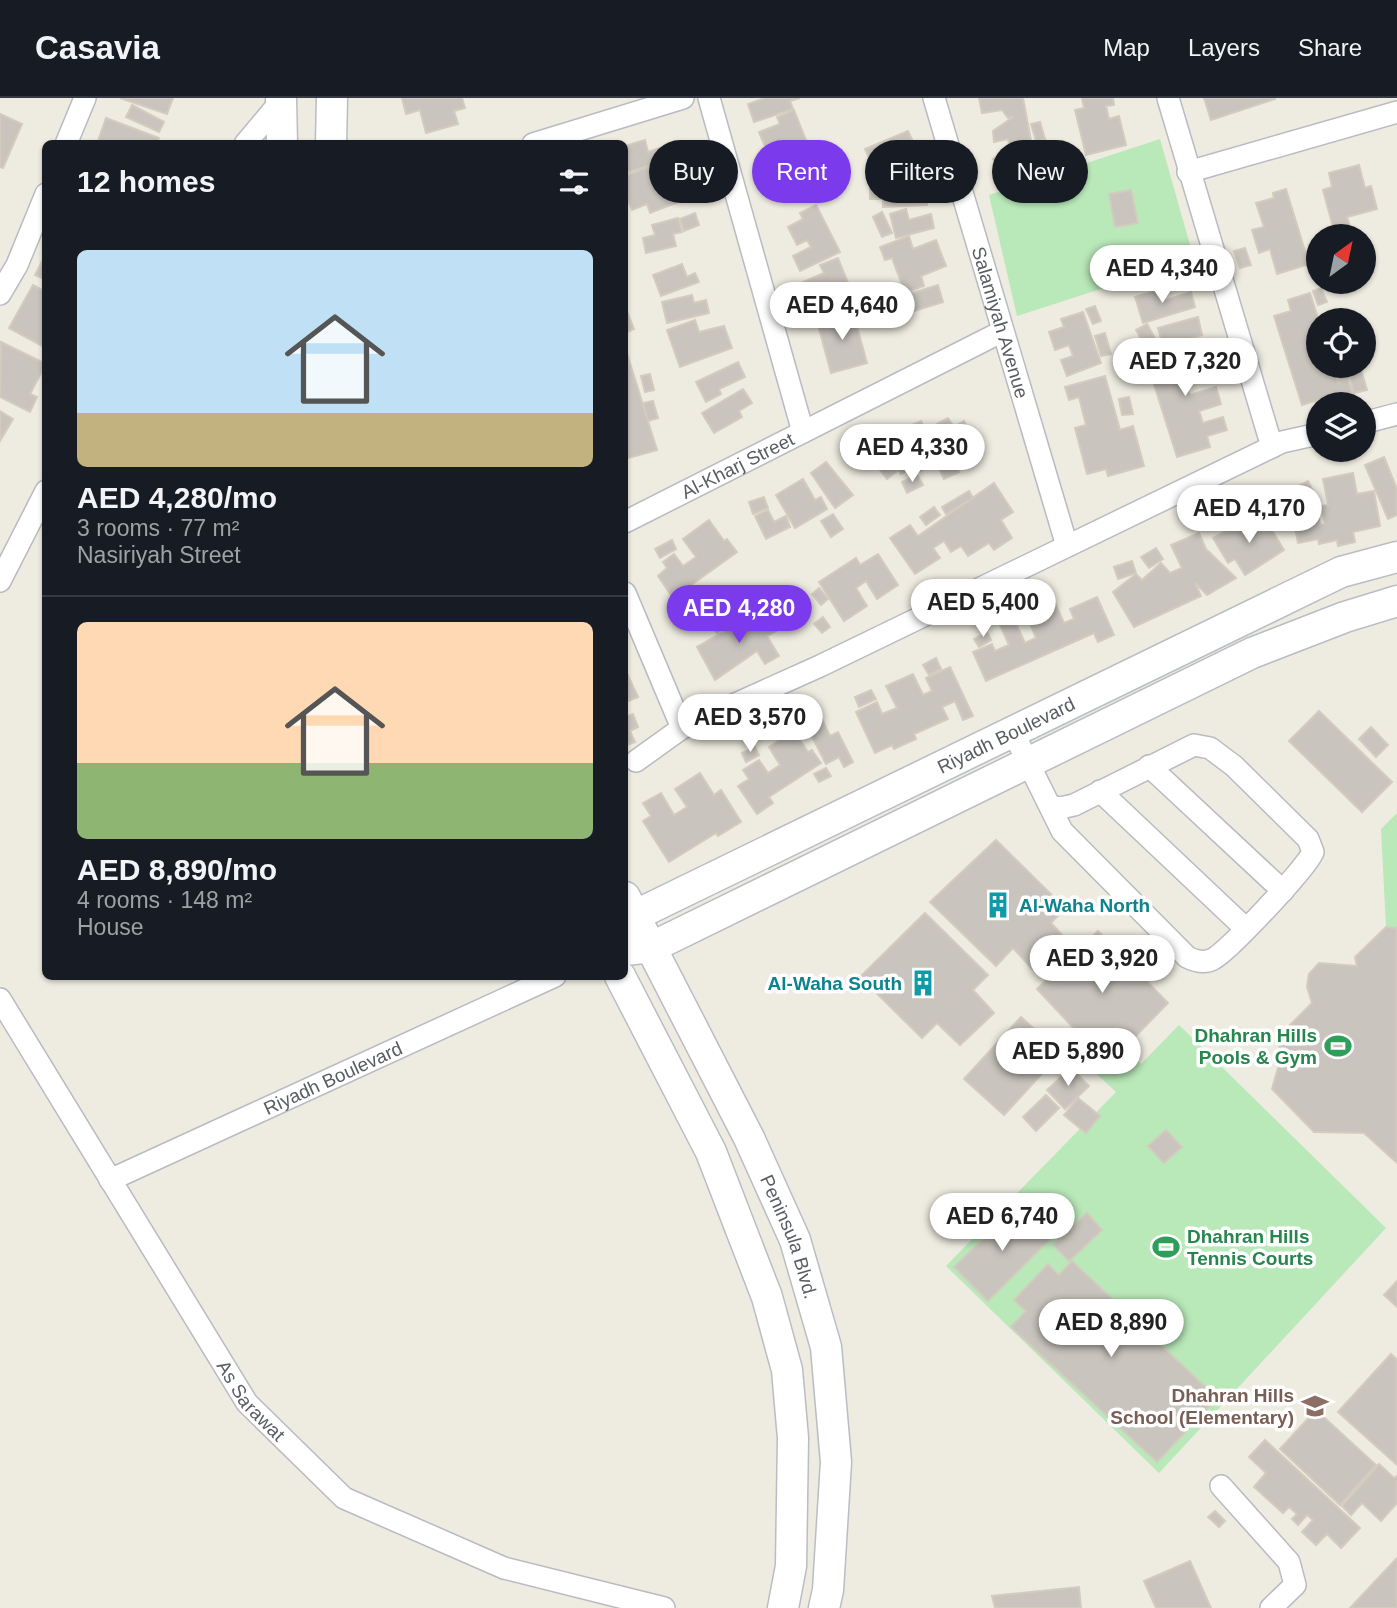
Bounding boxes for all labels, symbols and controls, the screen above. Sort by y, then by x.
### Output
text: Casavia [35,29,160,66]
text: Map [1103,34,1150,61]
text: Layers [1188,34,1260,61]
text: Share [1298,34,1362,61]
chip: Buy [649,140,738,203]
chip: Rent [752,140,851,203]
chip: Filters [865,140,978,203]
chip: New [992,140,1088,203]
icon: filters [555,163,593,201]
text: 12 homes [77,165,215,198]
north arrow [1306,224,1376,294]
map controls [1306,224,1376,462]
street label: Salamiyah Avenue [968,244,1033,401]
pin: AED 4,340 [1082,246,1242,305]
text: AED 4,340 [1106,255,1218,281]
pin: AED 4,640 [762,282,922,342]
text: AED 4,640 [786,292,898,318]
icon: home [272,296,398,422]
button: locate [1306,308,1376,378]
pin: AED 7,320 [1105,338,1265,398]
text: AED 7,320 [1129,348,1241,374]
button: layers [1306,392,1376,462]
pin: AED 4,330 [832,424,992,484]
street label: Al-Kharj Street [678,428,798,502]
text: AED 4,330 [856,434,968,460]
text: AED 4,280/mo [77,481,277,514]
pin: AED 4,170 [1169,486,1329,545]
text: AED 4,170 [1193,495,1305,521]
text: 3 rooms · 77 m² [77,515,239,541]
text: Nasiriyah Street [77,542,241,568]
pin: AED 5,400 [903,580,1063,639]
pin: AED 4,280 [659,586,819,645]
text: AED 5,400 [927,589,1039,615]
text: AED 4,280 [683,595,795,621]
icon: home [272,668,398,794]
street label: Riyadh Boulevard [934,693,1078,777]
pin: AED 3,570 [670,694,830,754]
text: AED 3,570 [694,704,806,730]
text: AED 8,890/mo [77,853,277,886]
text: 4 rooms · 148 m² [77,887,252,913]
building icon: Al-Waha North [983,890,1013,920]
place label: Al-Waha North [1019,895,1150,916]
text: House [77,914,143,940]
pin: AED 3,920 [1022,936,1182,995]
text: AED 3,920 [1046,945,1158,971]
building icon: Al-Waha South [908,968,938,998]
place label: Al-Waha South [768,973,902,994]
place label: Dhahran Hills Pools & Gym [1195,1025,1317,1068]
pin: AED 5,890 [988,1028,1148,1088]
sports icon: Dhahran Hills Pools & Gym [1323,1031,1353,1061]
street label: Riyadh Boulevard [260,1037,405,1119]
text: AED 5,890 [1012,1038,1124,1064]
street label: Peninsula Blvd. [756,1171,822,1301]
pin: AED 6,740 [922,1194,1082,1253]
text: AED 6,740 [946,1203,1058,1229]
place label: Dhahran Hills Tennis Courts [1187,1226,1313,1269]
sports icon: Dhahran Hills Tennis Courts [1151,1232,1181,1262]
pin: AED 8,890 [1031,1300,1191,1359]
text: AED 8,890 [1055,1309,1167,1335]
street label: As Sarawat [213,1356,290,1445]
place label: Dhahran Hills School (Elementary) [1110,1385,1294,1428]
school or university icon: Dhahran Hills School (Elementary) [1300,1391,1330,1421]

